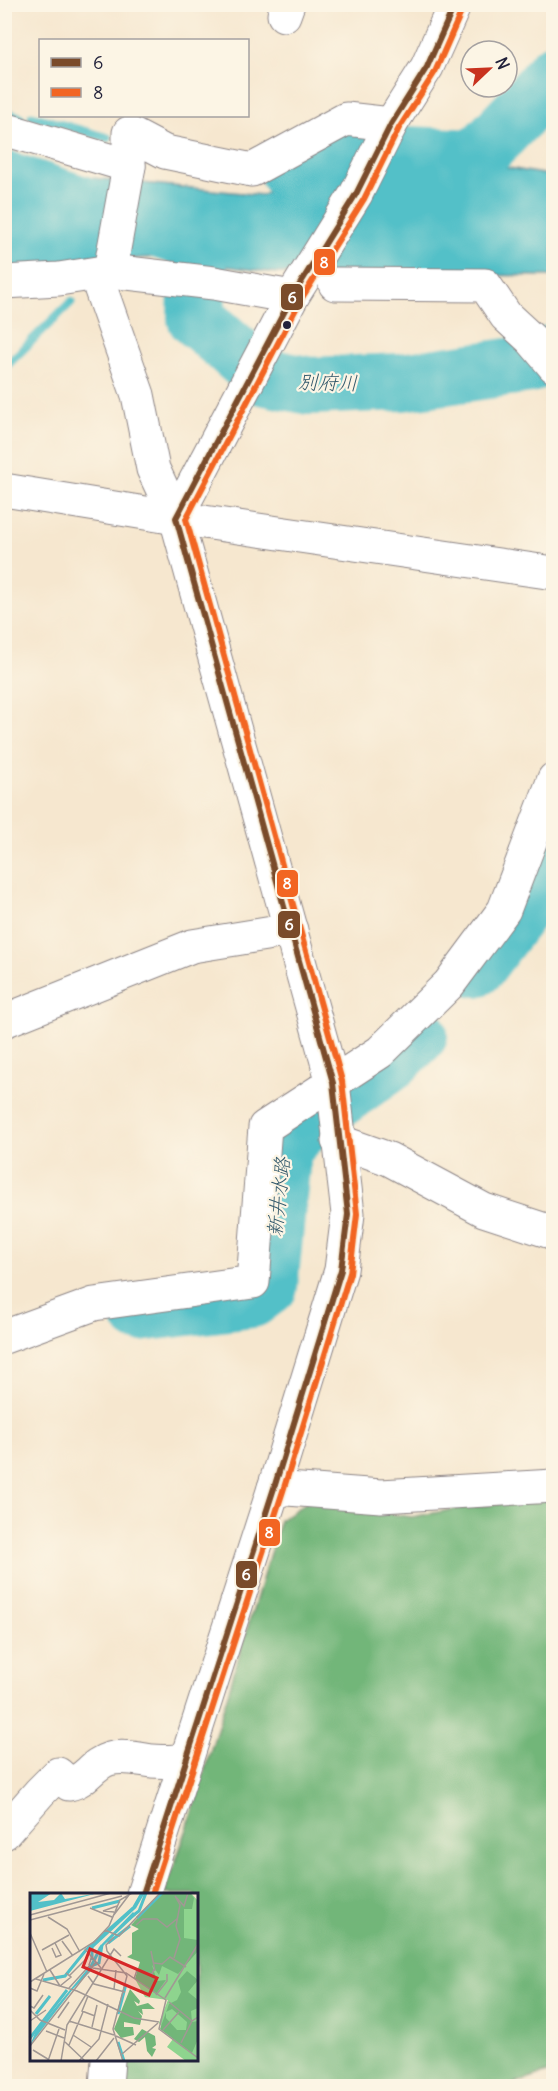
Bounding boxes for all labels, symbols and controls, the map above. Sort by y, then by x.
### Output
legend [39,39,249,117]
north arrow [459,39,519,99]
text: 6 [93,51,103,74]
text: N [491,54,514,72]
text: 8 [93,81,103,104]
line badge: 8 [313,248,336,276]
text: 8 [319,252,329,272]
line badge: 6 [280,283,304,311]
text: 6 [287,287,297,307]
unlabelled marker [281,319,293,331]
water label: 別府川 [298,369,358,395]
line badge: 8 [276,869,299,898]
text: 8 [282,873,292,893]
line badge: 6 [277,910,301,939]
text: 6 [284,914,294,934]
water label: 新井水路 [261,1155,295,1238]
line badge: 8 [258,1518,281,1547]
text: 8 [264,1522,274,1542]
line badge: 6 [235,1560,258,1589]
text: 6 [241,1564,251,1584]
inset map [30,1893,198,2061]

